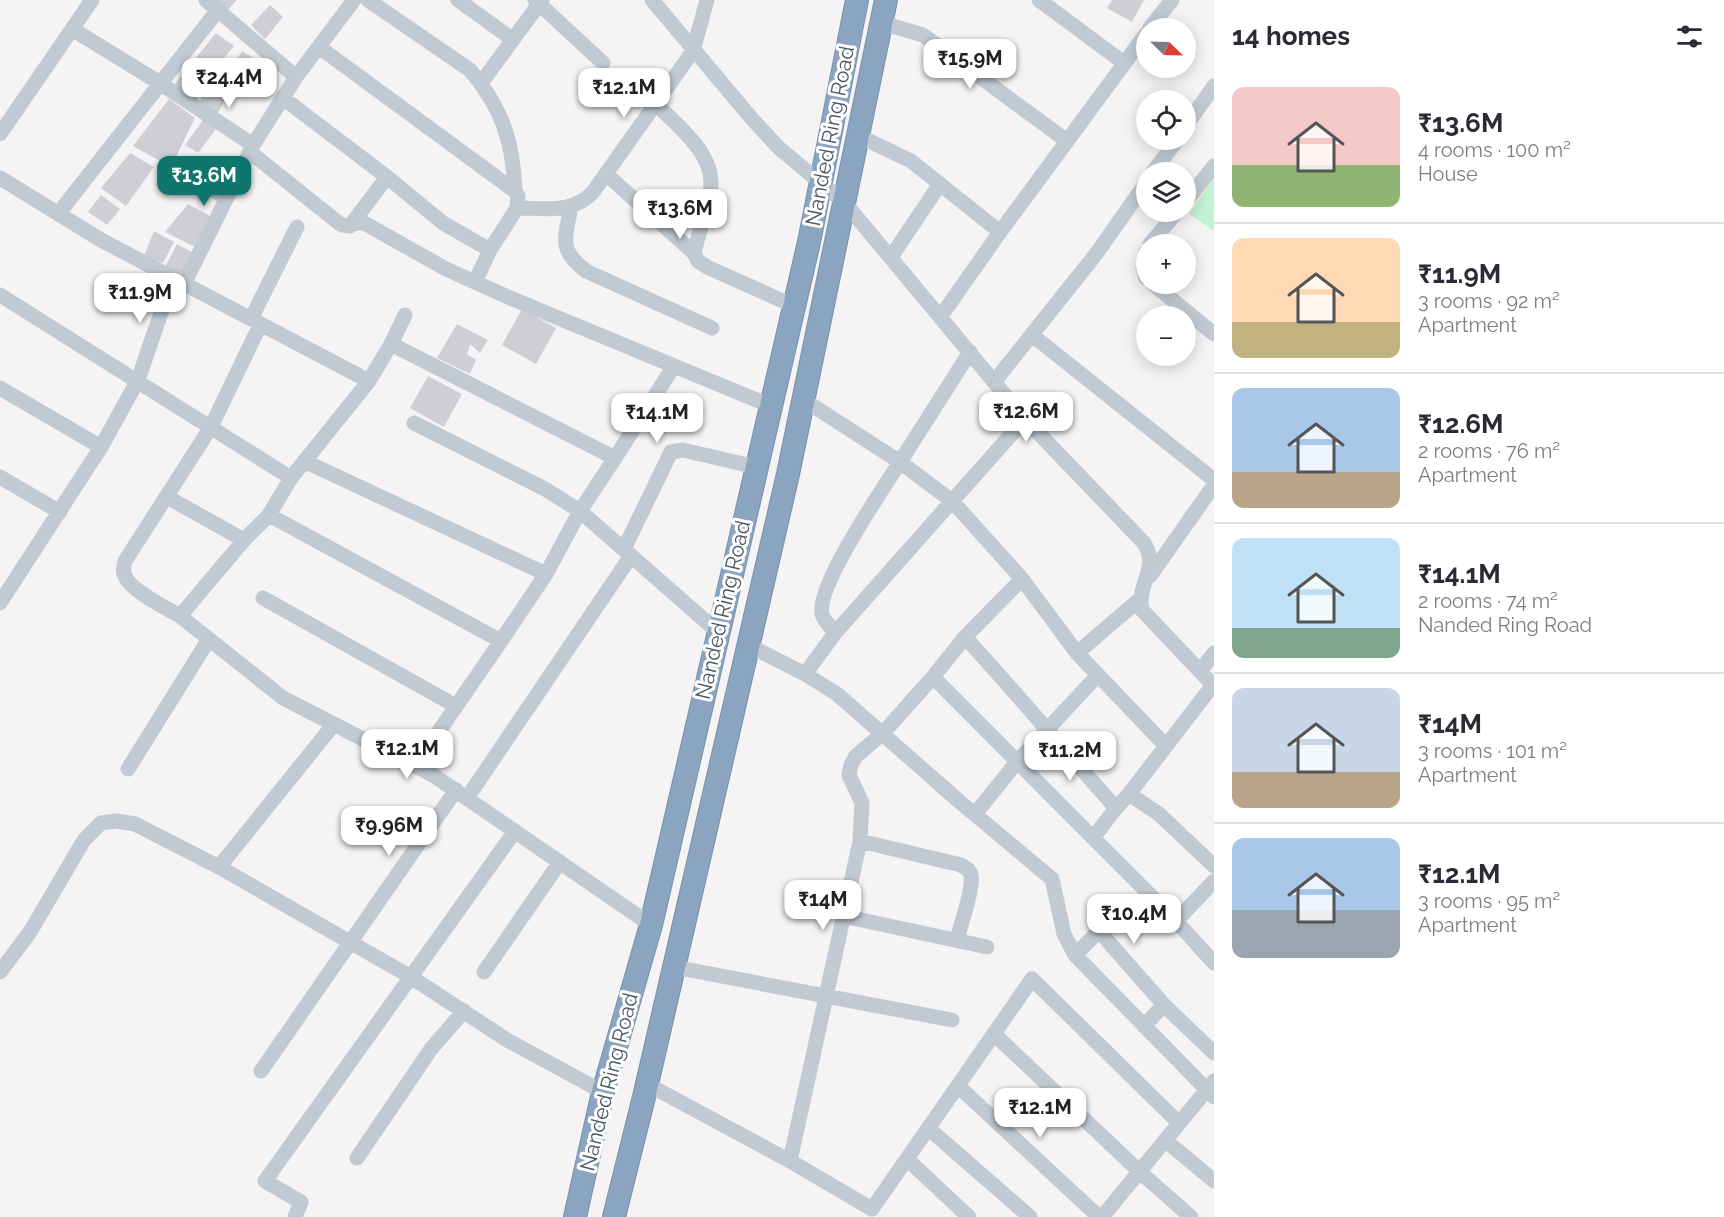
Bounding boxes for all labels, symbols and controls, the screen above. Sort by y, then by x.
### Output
north arrow [1136,18,1196,78]
map controls [1136,18,1196,366]
icon: filters [1673,20,1706,53]
text: 14 homes [1232,21,1350,51]
pin: ₹15.9M [921,39,1019,90]
street label: Nanded Ring Road [800,44,859,228]
text: ₹15.9M [937,46,1003,70]
pin: ₹24.4M [180,58,278,109]
text: ₹24.4M [196,65,262,89]
pin: ₹12.1M [575,68,673,119]
text: ₹12.1M [592,75,656,99]
button: locate [1136,90,1196,150]
text: ₹13.6M [1418,108,1503,138]
icon: home [1280,111,1352,183]
text: 4 rooms · 100 m² [1418,138,1571,162]
pin: ₹13.6M [155,156,253,207]
button: layers [1136,162,1196,222]
text: House [1418,162,1478,186]
text: ₹13.6M [171,163,237,187]
pin: ₹13.6M [631,189,729,240]
text: ₹13.6M [647,196,713,220]
button: + [1136,234,1196,294]
text: ₹11.9M [1418,259,1501,289]
icon: home [1280,262,1352,334]
pin: ₹11.9M [91,273,189,324]
text: ₹11.9M [108,280,172,304]
text: 3 rooms · 92 m² [1418,289,1560,313]
button: − [1136,306,1196,366]
text: Apartment [1418,313,1517,337]
pin: ₹12.6M [977,392,1075,443]
pin: ₹14.1M [608,393,706,444]
text: ₹12.6M [993,399,1059,423]
text: ₹14.1M [625,400,689,424]
text: ₹12.6M [1418,409,1504,439]
icon: home [1280,412,1352,484]
text: 2 rooms · 76 m² [1418,439,1560,463]
text: Apartment [1418,463,1517,487]
street label: Nanded Ring Road [690,518,755,702]
text: ₹14.1M [1418,559,1501,589]
icon: home [1280,562,1352,634]
text: 2 rooms · 74 m² [1418,589,1558,613]
text: Nanded Ring Road [1418,613,1592,637]
text: ₹14M [1418,709,1482,739]
icon: home [1280,712,1352,784]
pin: ₹12.1M [358,729,456,780]
pin: ₹11.2M [1021,731,1119,782]
text: ₹12.1M [375,736,439,760]
text: ₹11.2M [1038,738,1102,762]
text: 3 rooms · 101 m² [1418,739,1567,763]
text: Apartment [1418,763,1517,787]
pin: ₹9.96M [340,806,438,857]
text: ₹9.96M [355,813,423,837]
text: ₹12.1M [1418,859,1501,889]
icon: home [1280,862,1352,934]
pin: ₹14M [787,880,859,931]
text: ₹14M [798,887,848,911]
text: 3 rooms · 95 m² [1418,889,1560,913]
pin: ₹10.4M [1085,894,1183,945]
text: ₹10.4M [1101,901,1167,925]
text: Apartment [1418,913,1517,937]
street label: Nanded Ring Road [574,990,643,1174]
pin: ₹12.1M [991,1088,1089,1139]
text: ₹12.1M [1008,1095,1072,1119]

